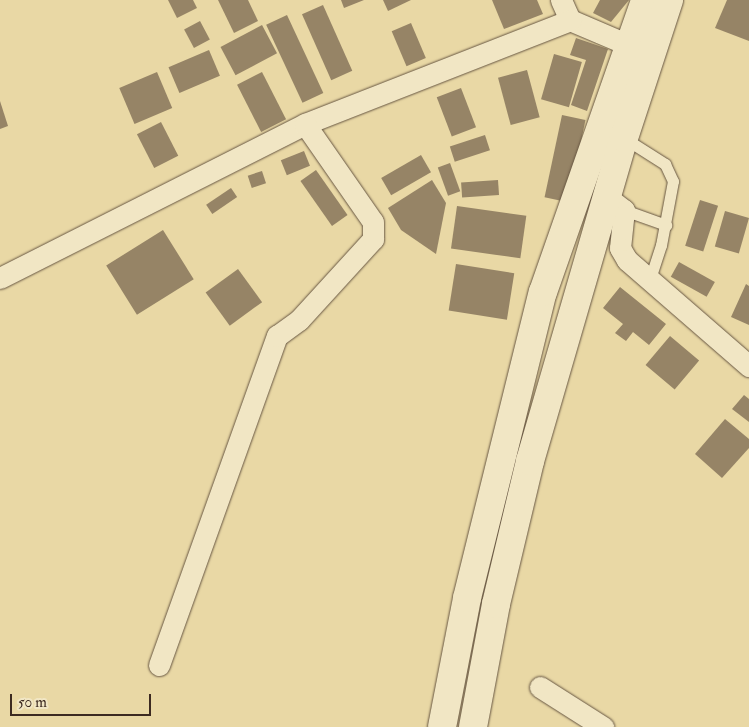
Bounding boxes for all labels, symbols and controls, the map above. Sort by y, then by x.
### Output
scale bar [12,684,154,716]
text: 50 m [18,693,47,712]

